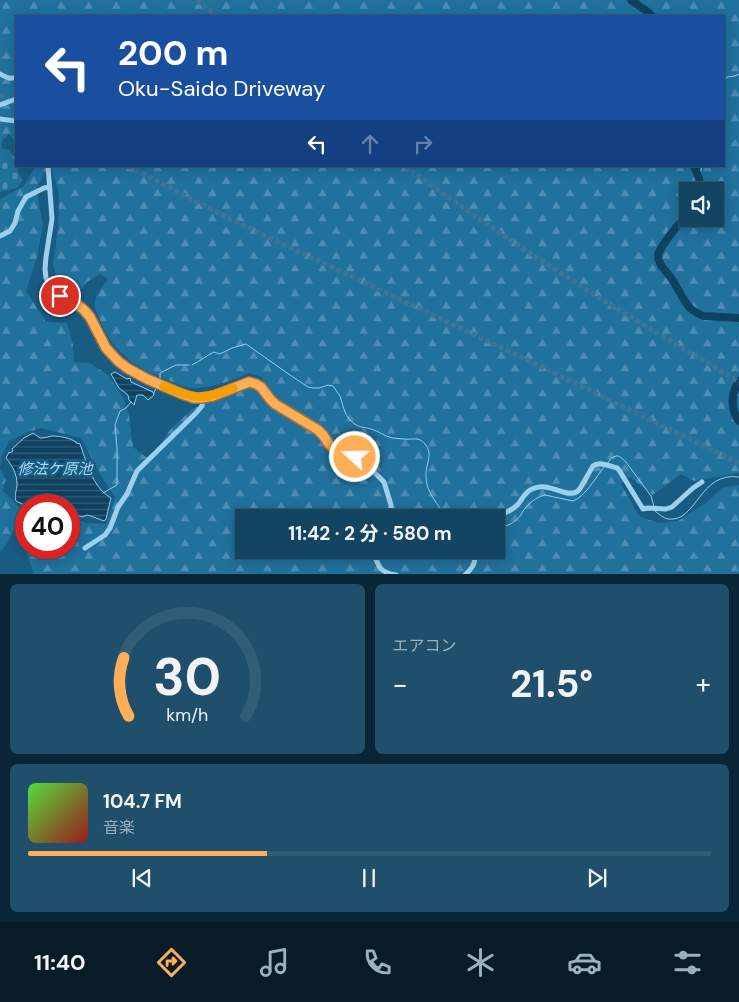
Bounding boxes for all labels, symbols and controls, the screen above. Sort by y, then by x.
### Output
text: 200 m [118,30,229,76]
icon: left [35,35,100,100]
text: Oku-Saido Driveway [118,74,325,103]
icon: left [303,130,331,158]
icon: ahead [356,130,384,158]
icon: right [409,130,437,158]
map controls [679,182,724,227]
button: sound [679,182,724,227]
pin [39,275,81,317]
icon: arrive [46,282,74,310]
position arrow [328,430,380,482]
water label: 修法ケ原池 [17,459,94,479]
speed limit sign: 40 [15,494,80,559]
text: 11:42 · 2 分 · 580 m [288,521,452,546]
text: エアコン [393,635,457,656]
text: 30 [153,643,221,711]
text: 21.5° [510,659,593,709]
text: − [393,666,408,703]
text: + [696,666,711,703]
text: km/h [166,703,208,727]
text: 104.7 FM [103,789,182,814]
text: 音楽 [103,817,135,838]
icon: previous [128,864,156,892]
icon: pause [355,864,383,892]
icon: next [583,864,611,892]
icon: directions [154,945,189,980]
icon: music [257,945,292,980]
icon: phone [360,945,395,980]
icon: climate [463,945,498,980]
icon: car [567,945,602,980]
icon: filters [670,945,705,980]
text: 11:40 [34,948,86,977]

